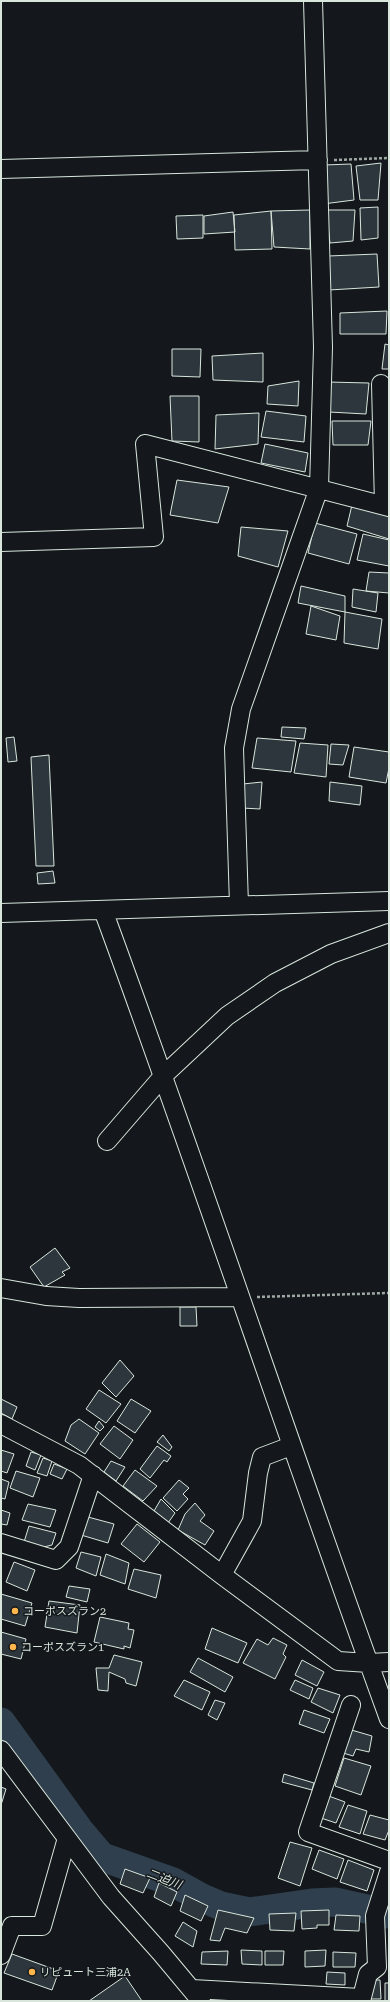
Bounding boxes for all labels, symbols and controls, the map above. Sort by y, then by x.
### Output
place label: コーポスズラン2 [23,1605,106,1618]
marker: コーポスズラン2 [10,1606,20,1616]
place label: コーポスズラン1 [21,1641,104,1654]
marker: コーポスズラン1 [8,1642,18,1652]
water label: 二迫川 [145,1866,185,1893]
place label: リピュート三浦2A [40,1966,131,1979]
marker: リピュート三浦2A [27,1967,37,1977]

